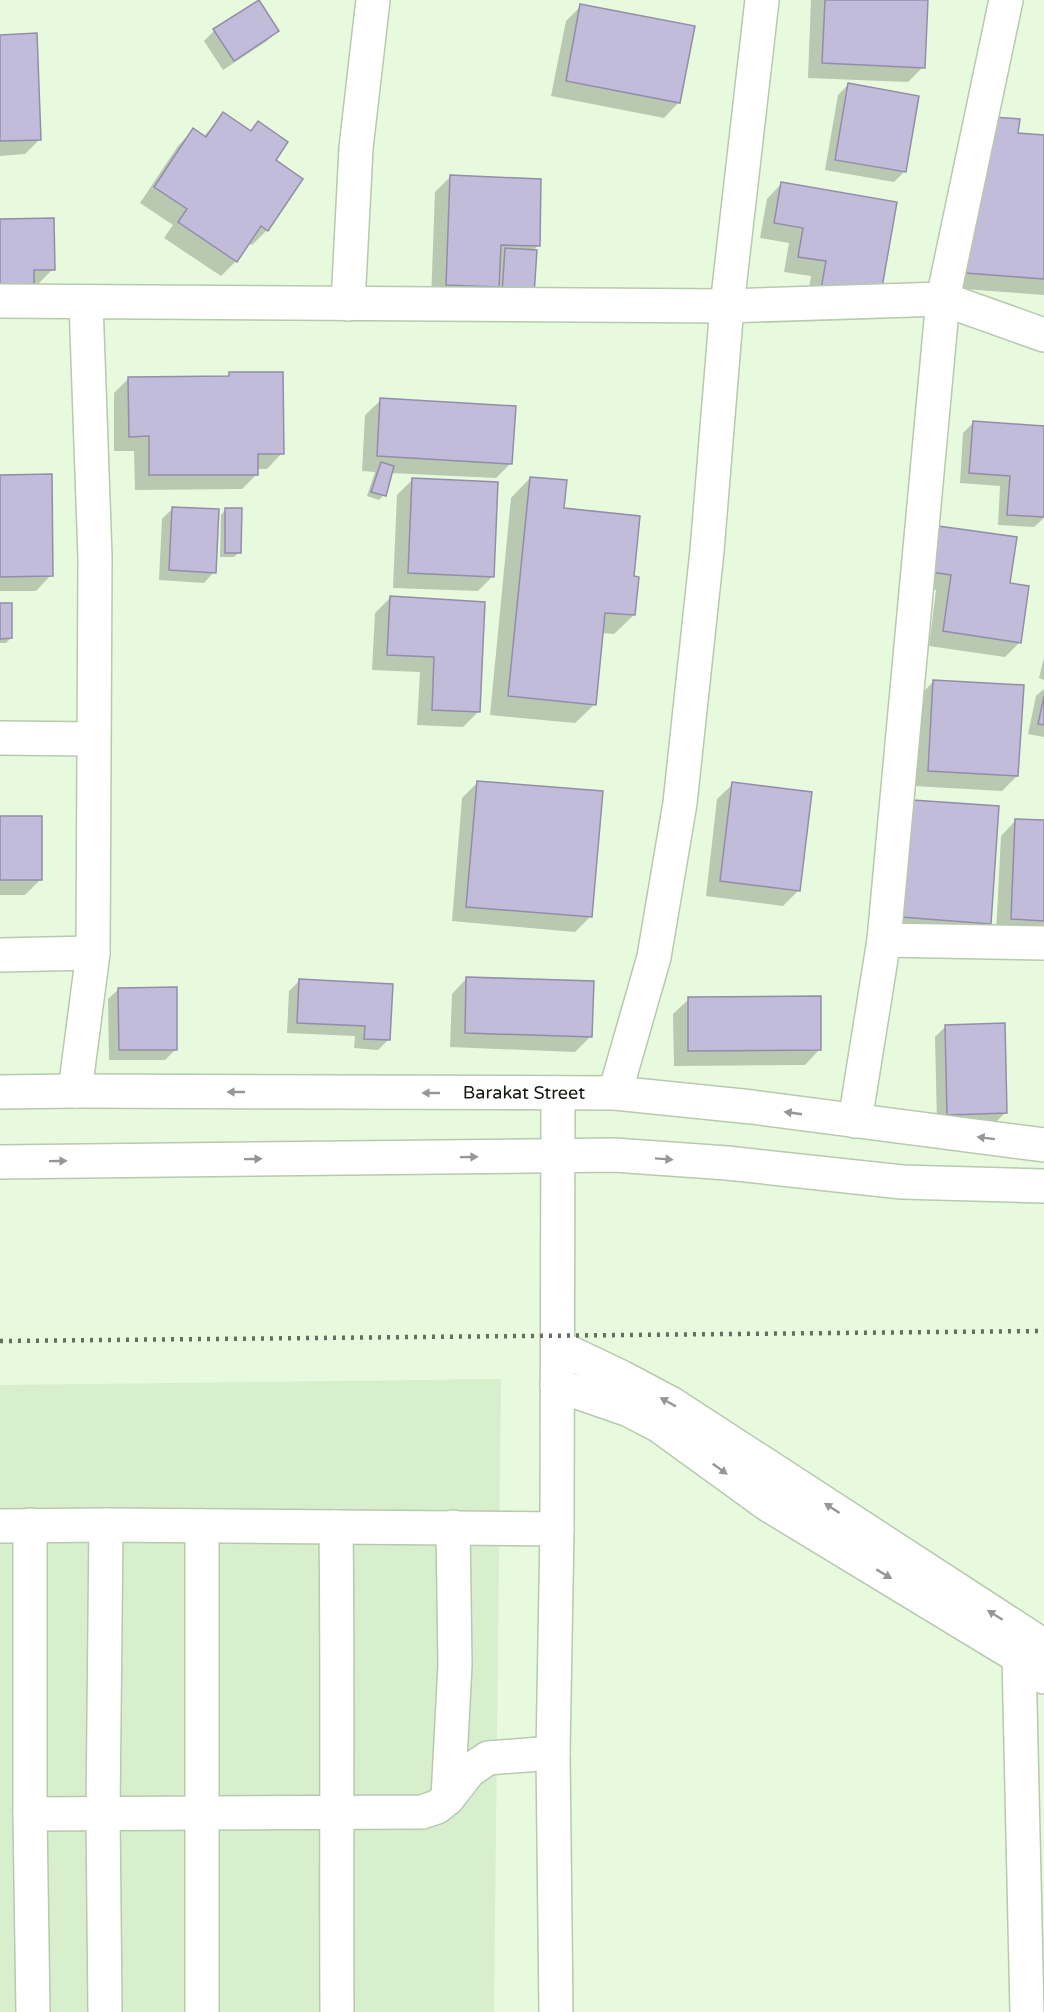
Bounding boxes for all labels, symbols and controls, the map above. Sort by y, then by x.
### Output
street label: Barakat Street [463,1081,585,1104]
one-way arrow [226,1087,245,1097]
one-way arrow [421,1088,440,1098]
one-way arrow [783,1108,802,1117]
one-way arrow [976,1133,995,1142]
one-way arrow [460,1152,479,1161]
one-way arrow [244,1154,263,1163]
one-way arrow [655,1154,674,1163]
one-way arrow [49,1156,68,1166]
one-way arrow [659,1397,676,1407]
one-way arrow [711,1463,727,1475]
one-way arrow [824,1502,840,1514]
one-way arrow [876,1569,892,1580]
one-way arrow [986,1609,1003,1620]

